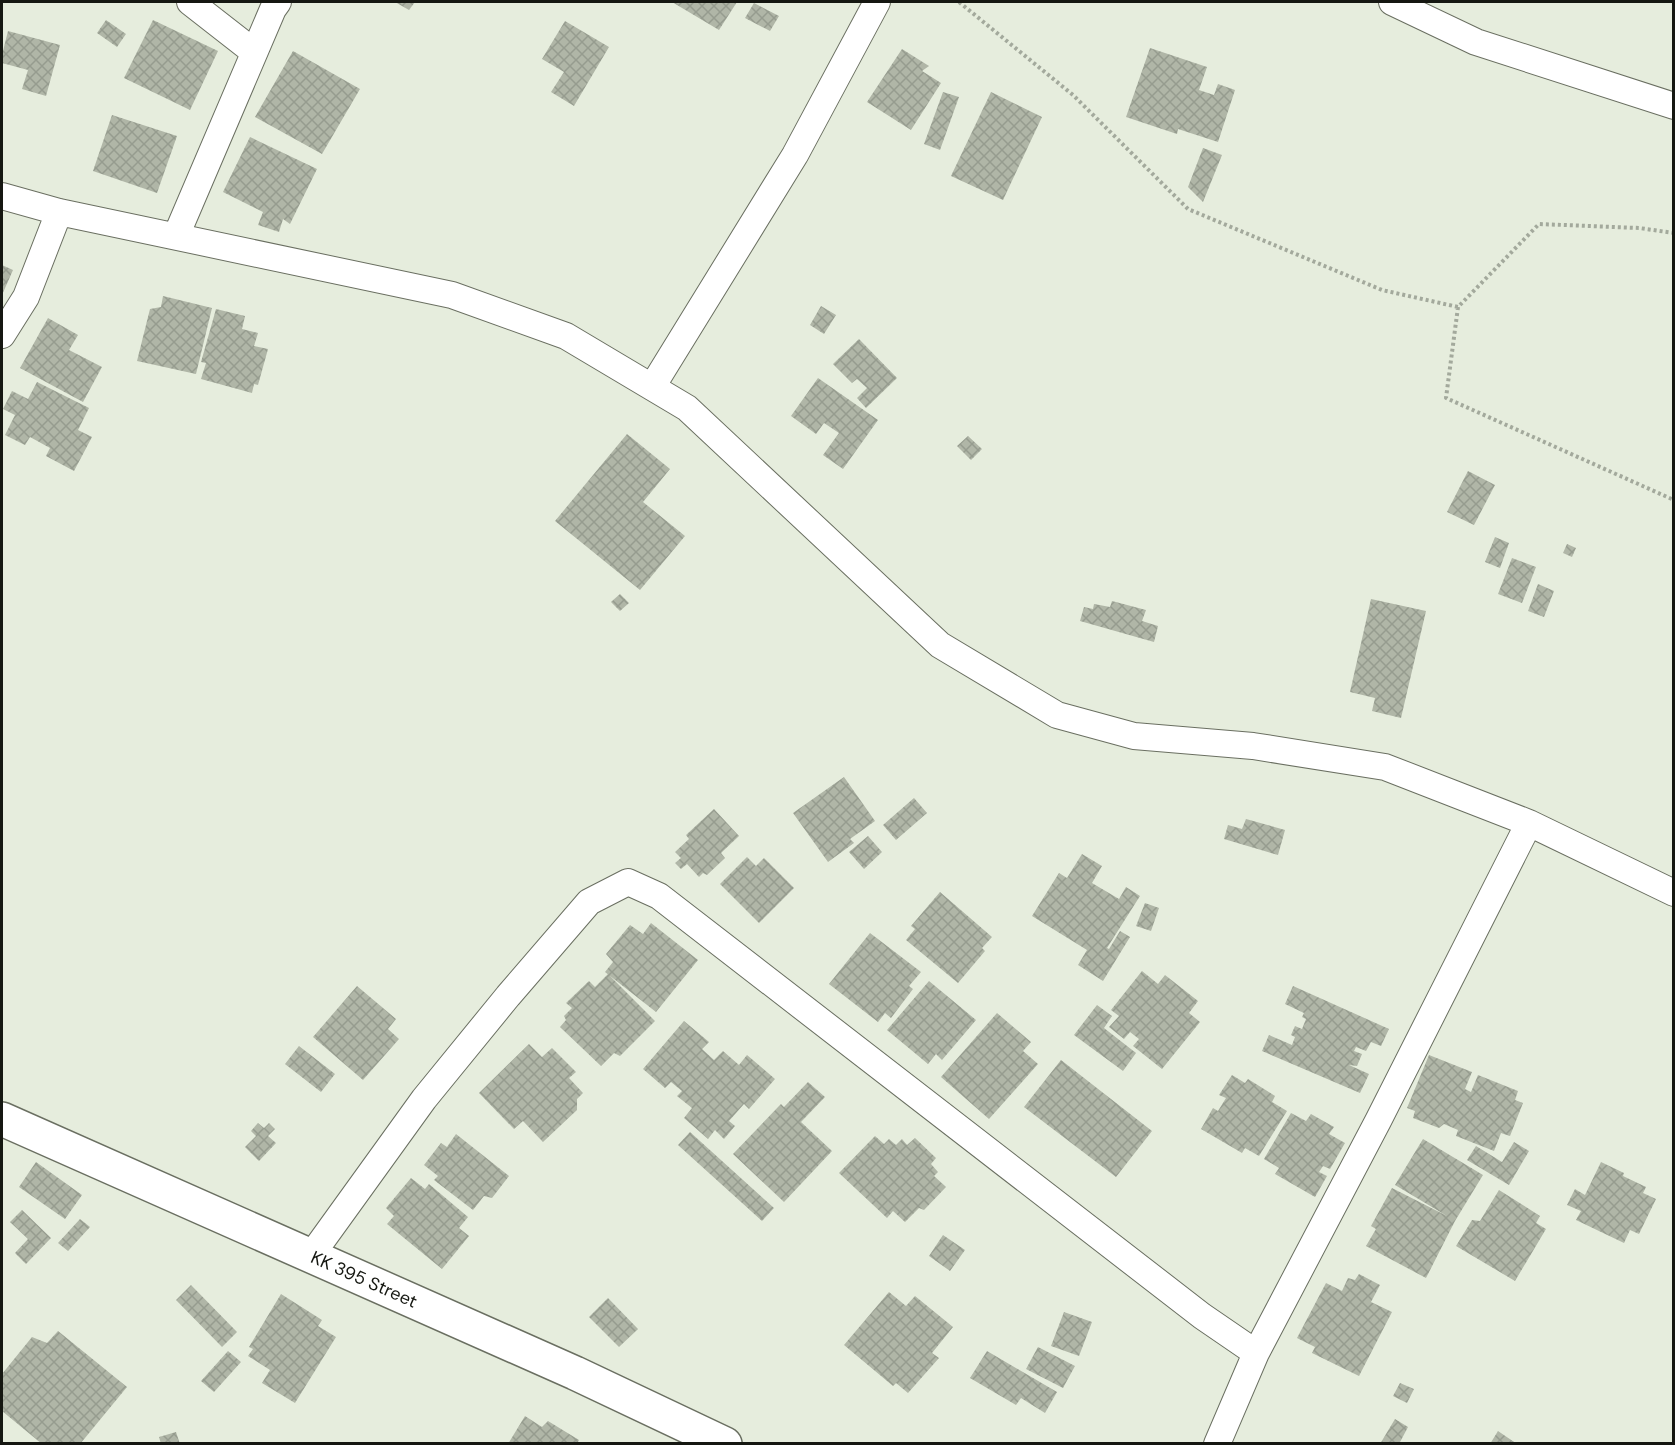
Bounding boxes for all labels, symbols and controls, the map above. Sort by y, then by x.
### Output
street label: KK 395 Street [307,1245,421,1314]

